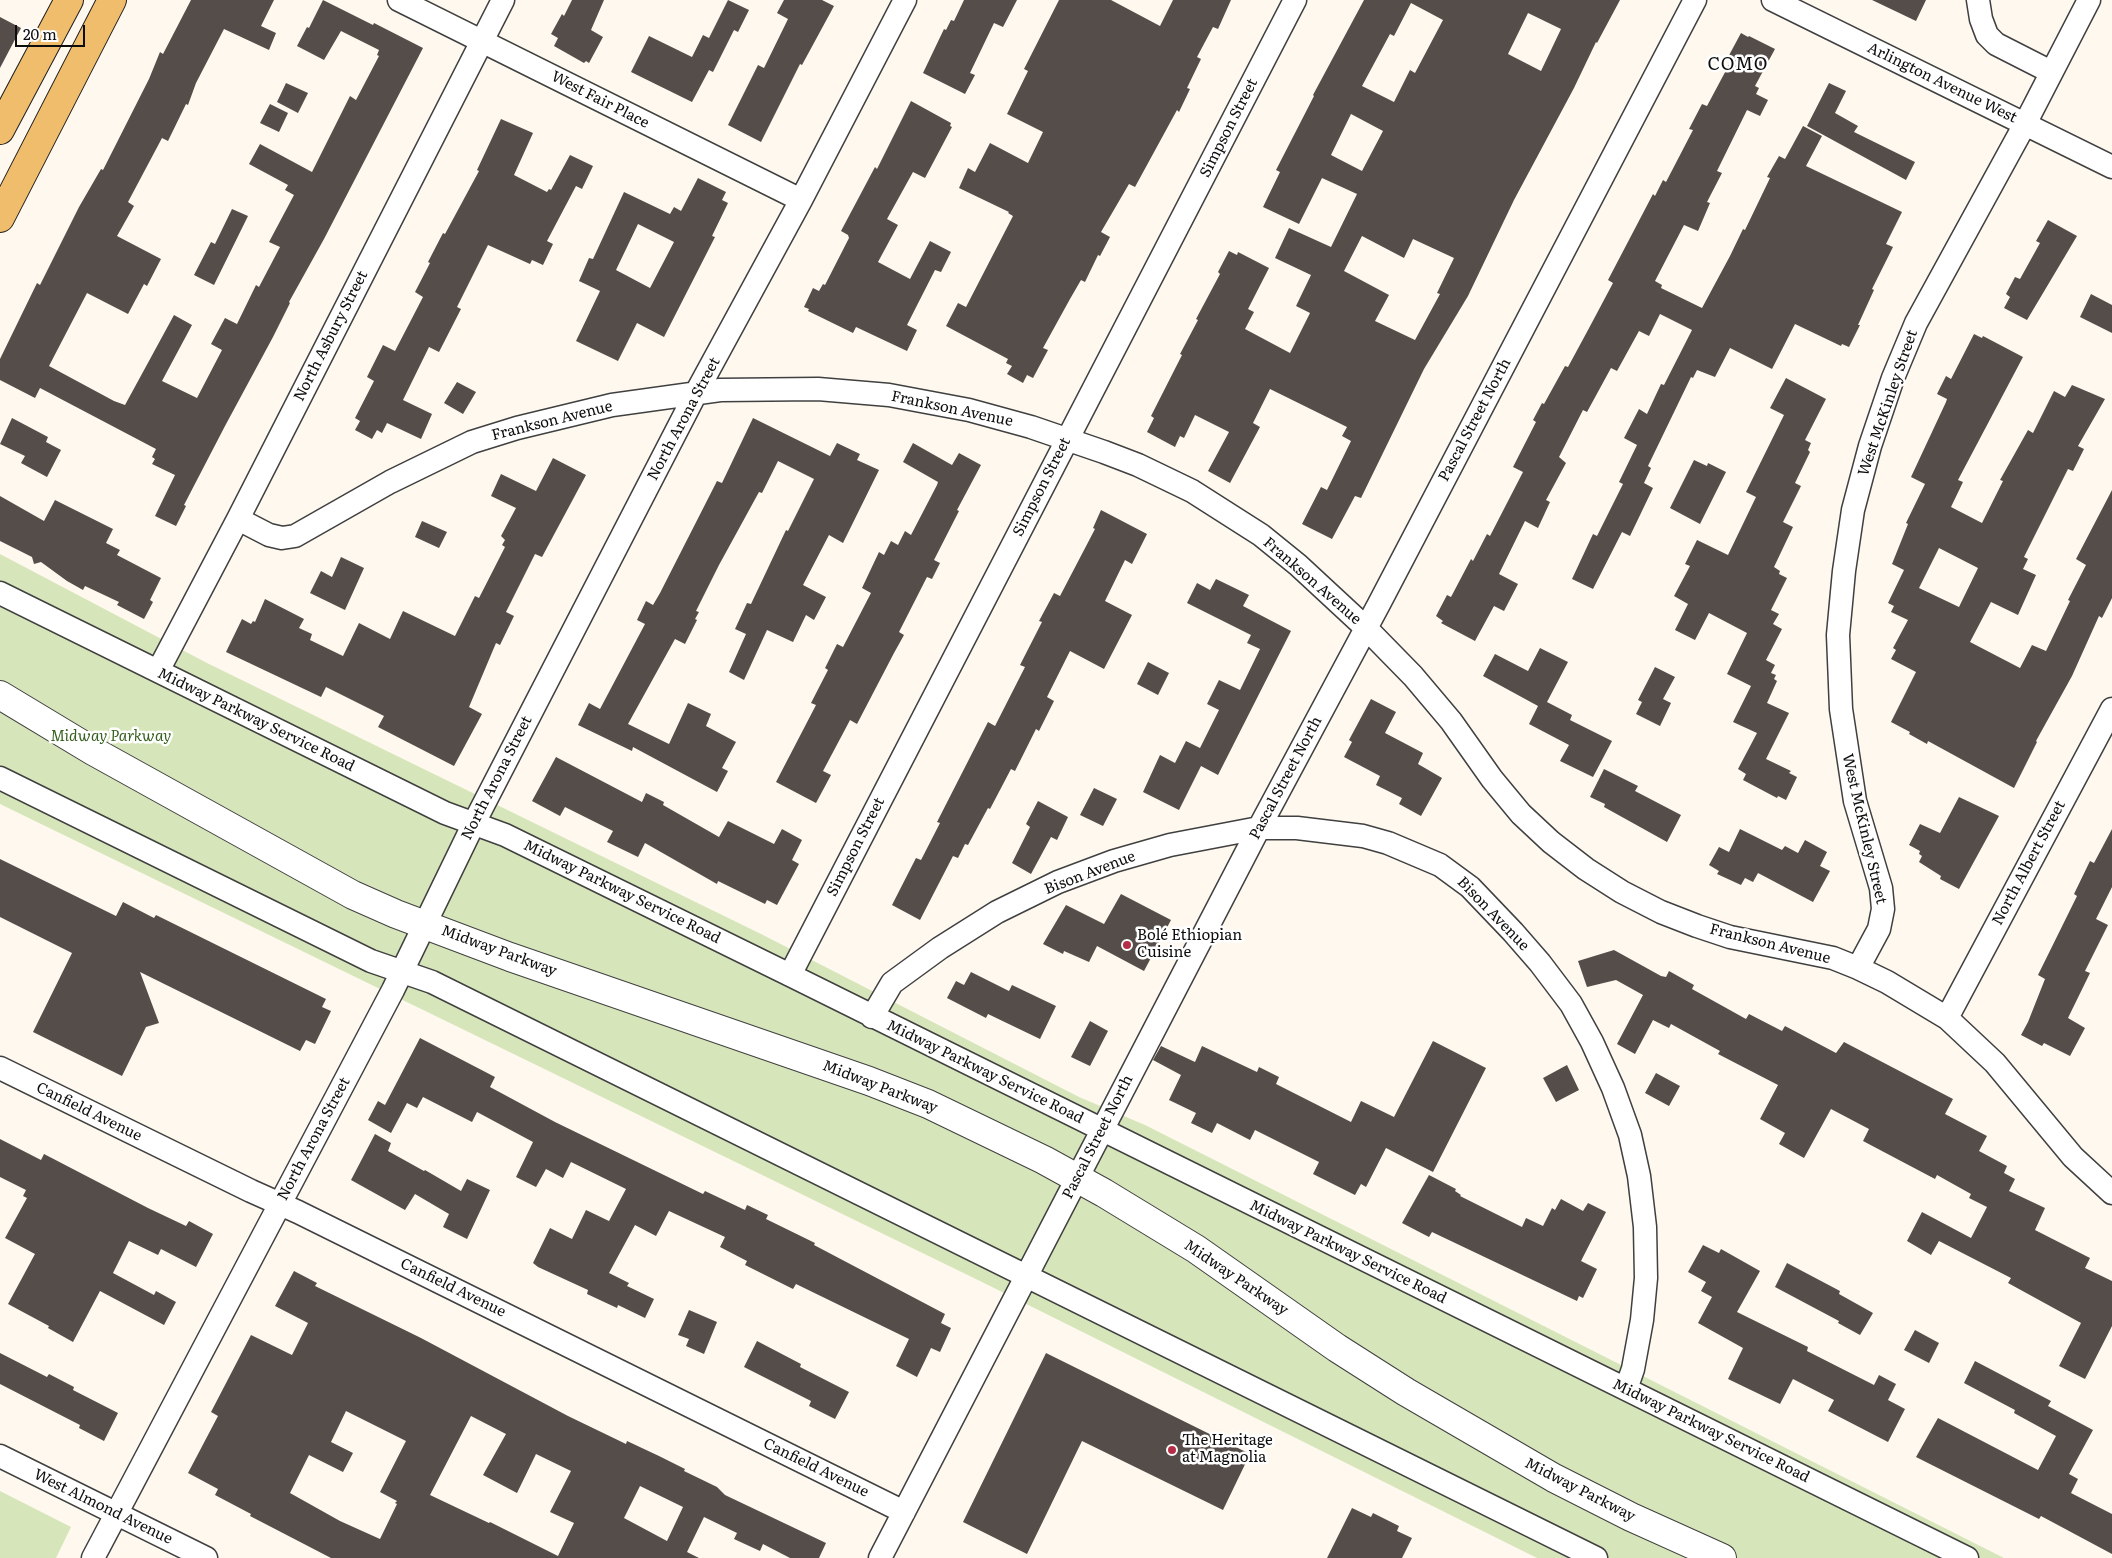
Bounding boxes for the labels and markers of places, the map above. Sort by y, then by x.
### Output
place label: Bolé Ethiopian Cuisine [1137,927,1242,962]
marker: Bolé Ethiopian Cuisine [1121,939,1133,951]
place label: The Heritage at Magnolia [1182,1432,1273,1467]
marker: The Heritage at Magnolia [1166,1444,1178,1456]

